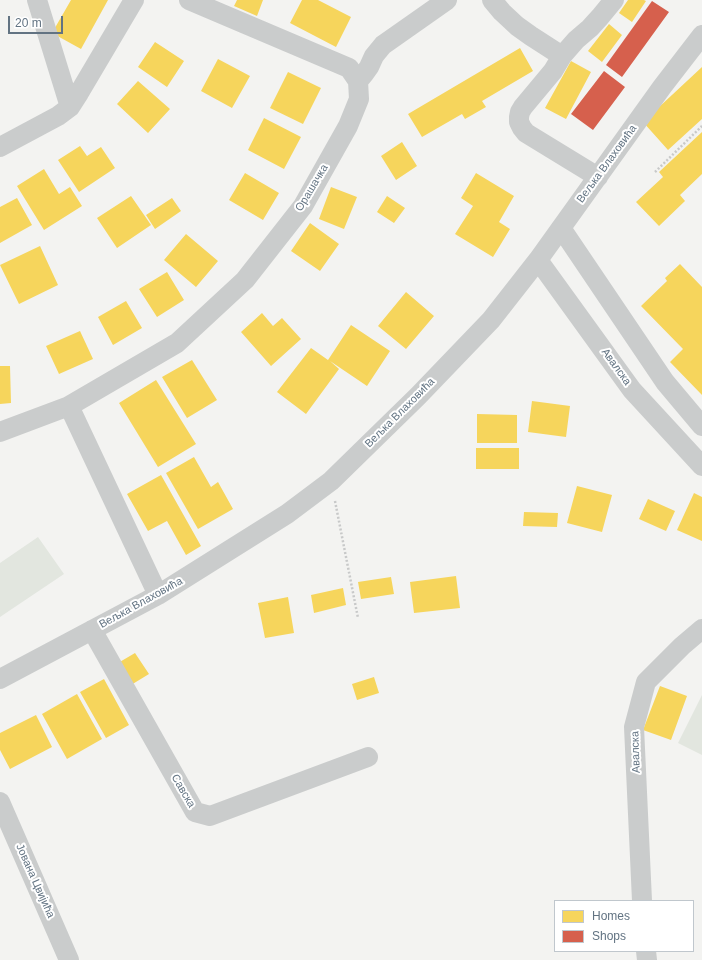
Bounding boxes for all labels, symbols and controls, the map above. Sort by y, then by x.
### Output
scale bar [10,8,65,34]
text: 20 m [15,16,42,30]
street label: Вељка Влаховића [574,122,640,206]
street label: Орашачка [293,162,331,214]
street label: Авалска [598,346,634,388]
street label: Вељка Влаховића [362,375,438,451]
street label: Вељка Влаховића [97,575,185,631]
street label: Авалска [629,731,643,773]
street label: Савска [168,772,198,810]
street label: Јована Цвијића [13,842,57,920]
legend [554,900,694,952]
text: Homes [592,909,630,923]
text: Shops [592,929,626,943]

